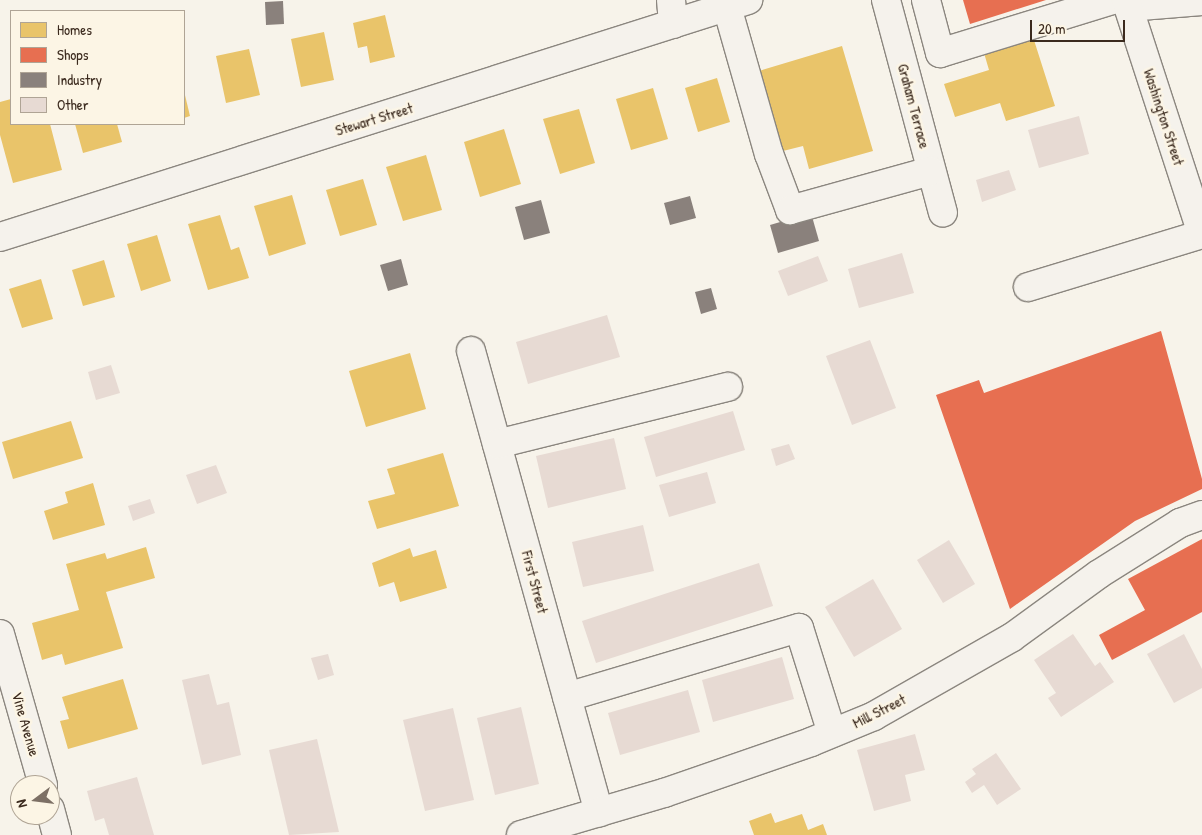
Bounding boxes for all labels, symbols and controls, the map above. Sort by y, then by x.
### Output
legend [10,10,185,125]
scale bar [1032,10,1127,42]
text: 20 m [1038,18,1065,39]
text: Homes [57,19,92,40]
text: Shops [57,44,88,65]
street label: Graham Terrace [894,62,934,150]
street label: Washington Street [1140,66,1188,168]
text: Industry [57,69,102,90]
text: Other [57,94,89,115]
street label: Stewart Street [333,99,415,139]
street label: First Street [518,549,552,615]
street label: Vine Avenue [8,690,44,758]
street label: Mill Street [849,690,909,732]
north arrow [10,775,60,825]
text: N [11,798,31,810]

